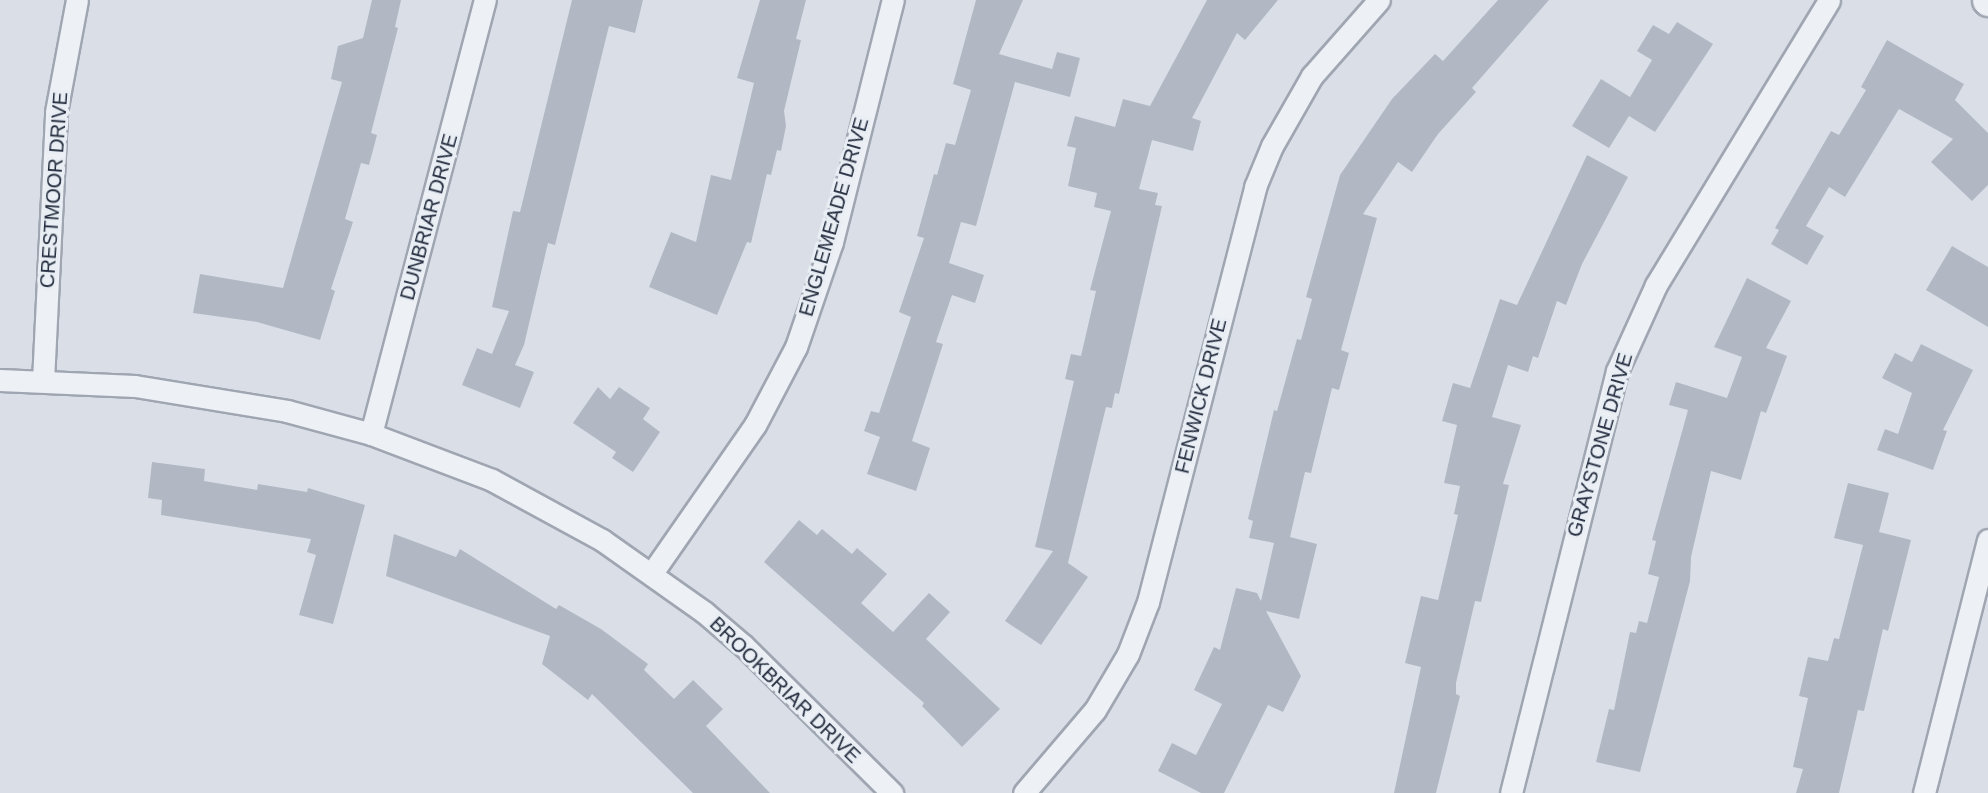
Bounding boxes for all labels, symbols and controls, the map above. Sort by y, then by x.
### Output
street label: CRESTMOOR DRIVE [35,91,73,289]
street label: ENGLEMEADE DRIVE [794,115,874,319]
street label: DUNBRIAR DRIVE [395,131,463,303]
street label: FENWICK DRIVE [1170,316,1232,476]
street label: GRAYSTONE DRIVE [1562,350,1638,540]
street label: BROOKBRIAR DRIVE [705,612,865,768]

